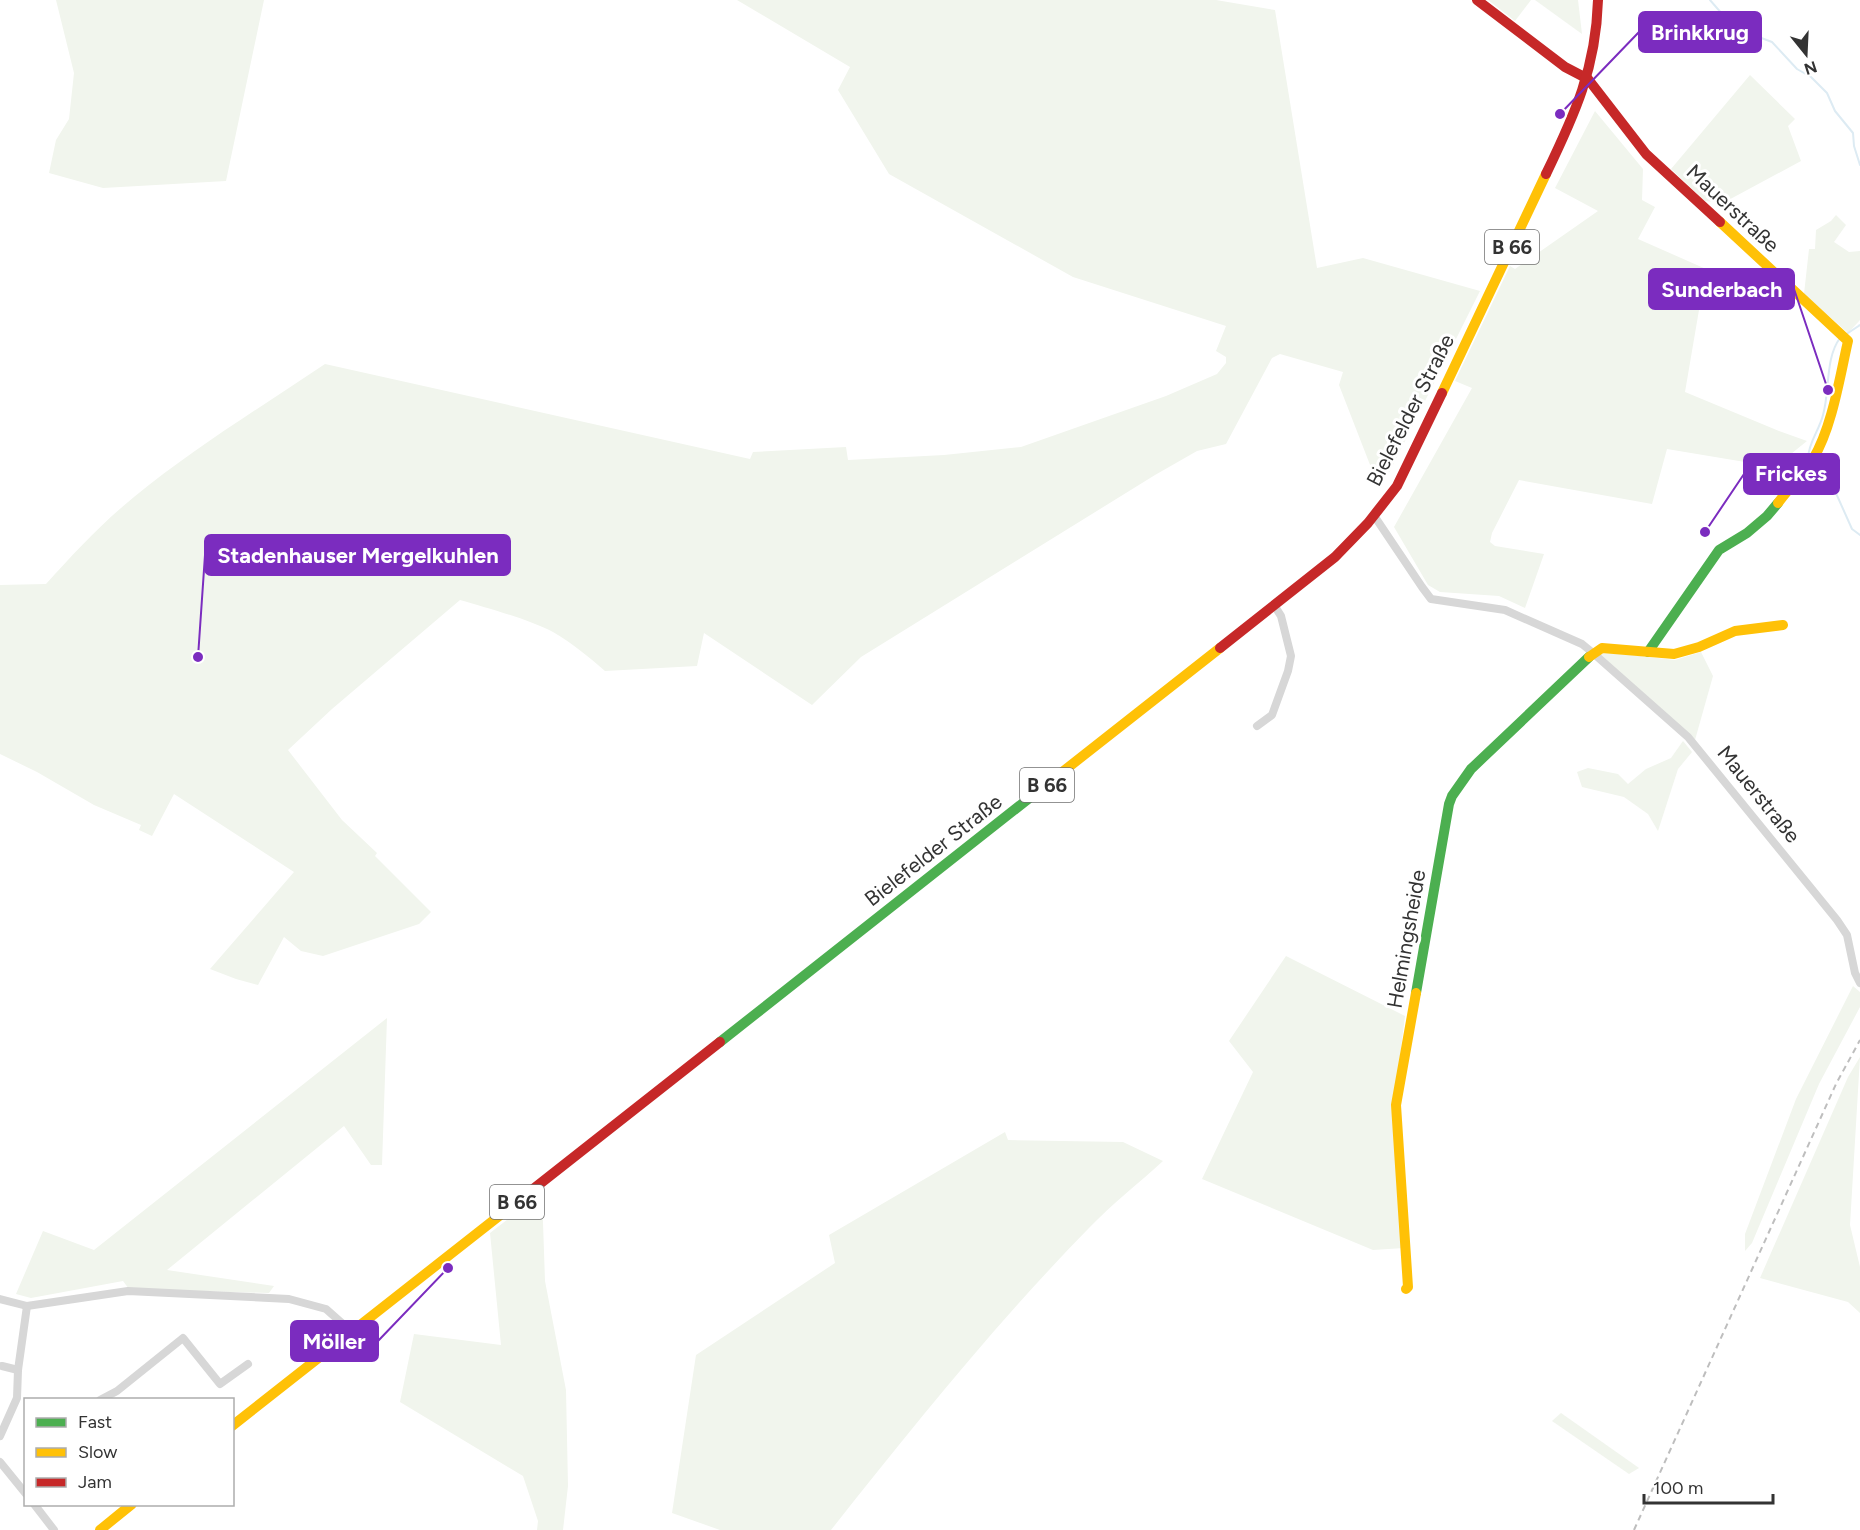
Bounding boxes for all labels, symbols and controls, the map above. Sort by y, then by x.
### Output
callout: Brinkkrug [1639,12,1761,52]
text: Brinkkrug [1651,19,1749,46]
north arrow [1776,24,1836,84]
text: N [1802,57,1819,79]
street label: Mauerstraße [1681,159,1785,257]
road number: B 66 [1485,230,1539,264]
callout: Sunderbach [1649,269,1794,309]
text: Sunderbach [1661,276,1783,303]
street label: Bielefelder Straße [1361,330,1459,490]
callout: Frickes [1744,454,1839,494]
text: Frickes [1755,460,1827,487]
callout: Stadenhauser Mergelkuhlen [205,535,510,575]
text: Stadenhauser Mergelkuhlen [217,542,499,569]
street label: Mauerstraße [1712,740,1806,848]
road number: B 66 [1020,768,1074,802]
street label: Bielefelder Straße [859,789,1007,911]
street label: Helmingsheide [1382,868,1430,1010]
road number: B 66 [490,1185,544,1219]
callout: Möller [291,1321,378,1361]
text: Möller [303,1328,366,1355]
legend [24,1398,234,1506]
text: Fast [78,1411,112,1433]
text: Slow [78,1441,117,1463]
scale bar [1644,1467,1773,1505]
text: Jam [78,1471,112,1493]
text: 100 m [1653,1477,1703,1499]

